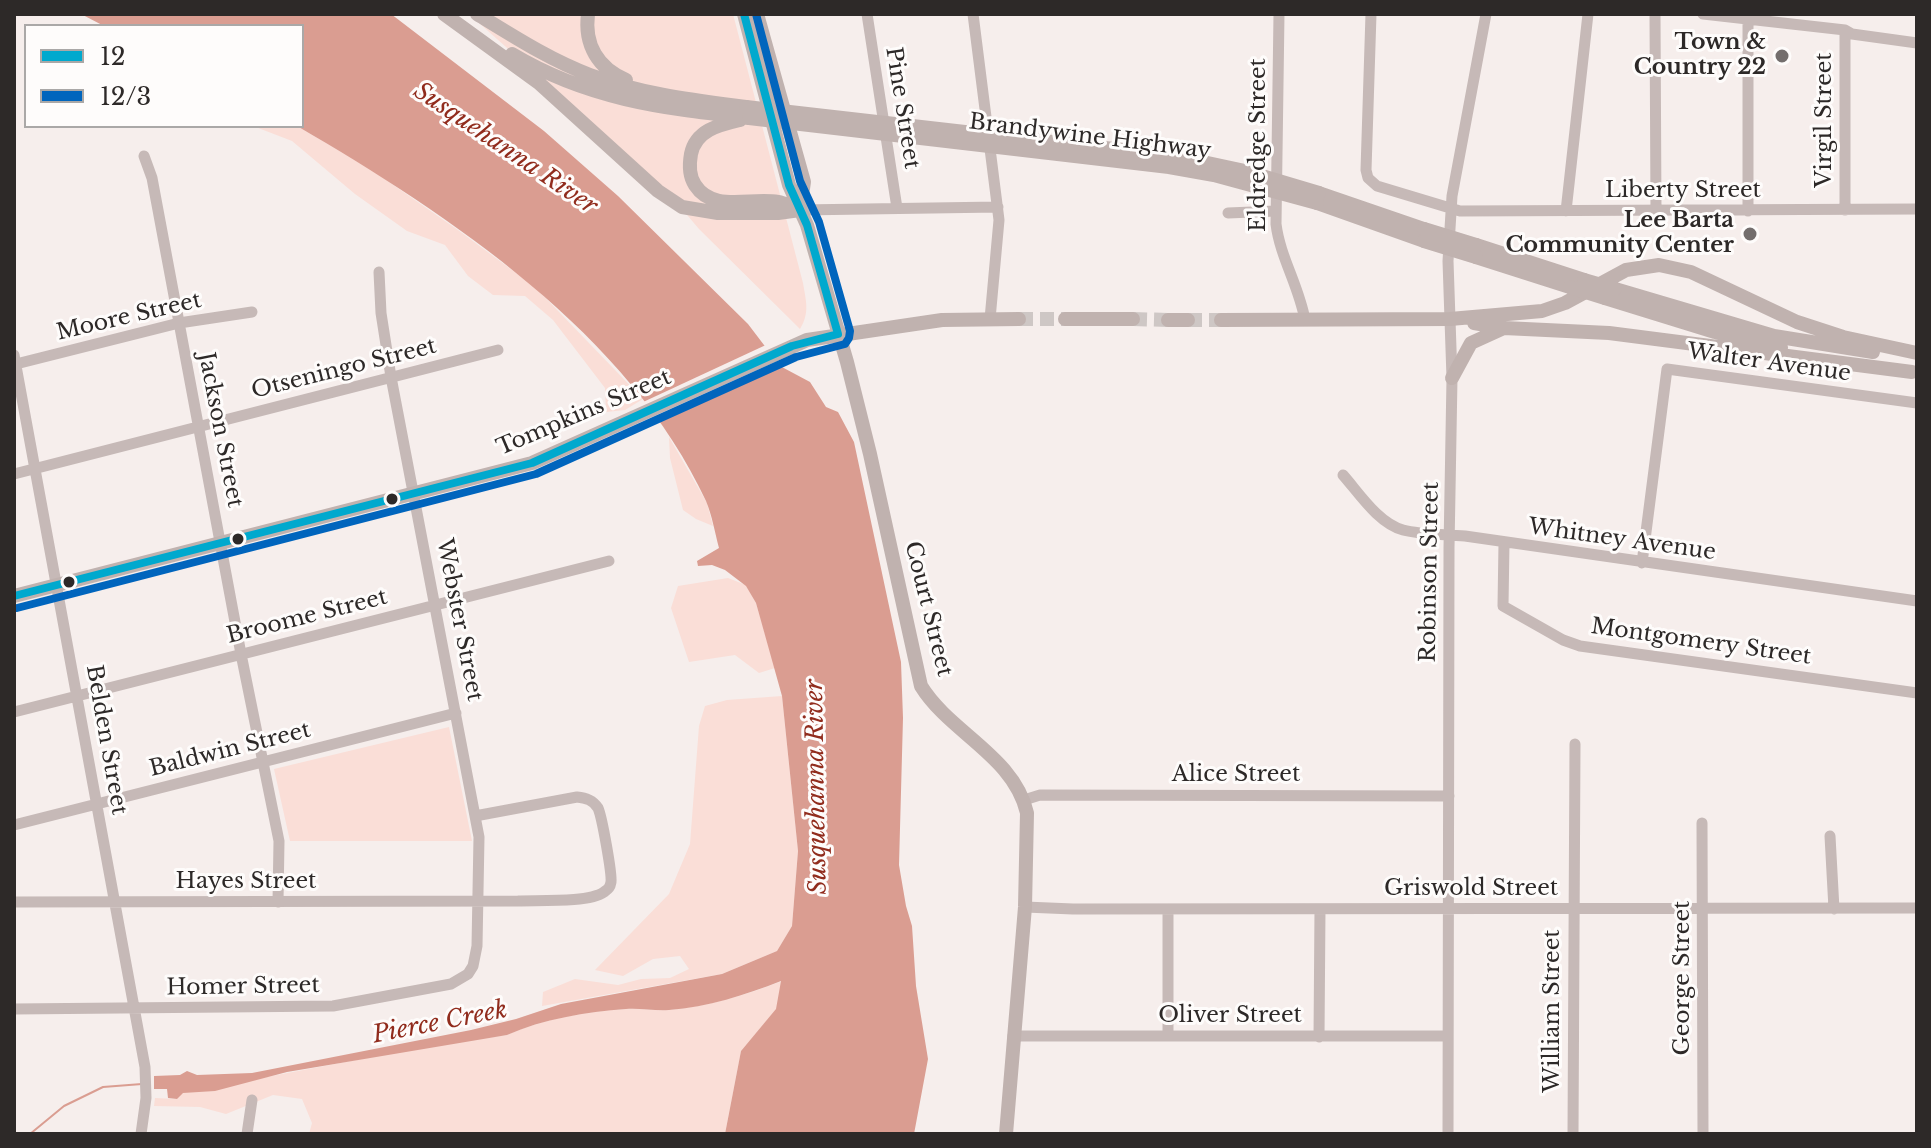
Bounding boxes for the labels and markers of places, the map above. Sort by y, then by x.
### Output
place label: Town & Country 22 [1634,30,1766,82]
marker: Town & Country 22 [1773,47,1791,65]
place label: Lee Barta Community Center [1506,208,1734,260]
marker: Lee Barta Community Center [1741,225,1759,243]
unlabelled marker [384,491,400,507]
unlabelled marker [230,531,246,547]
unlabelled marker [61,574,77,590]

